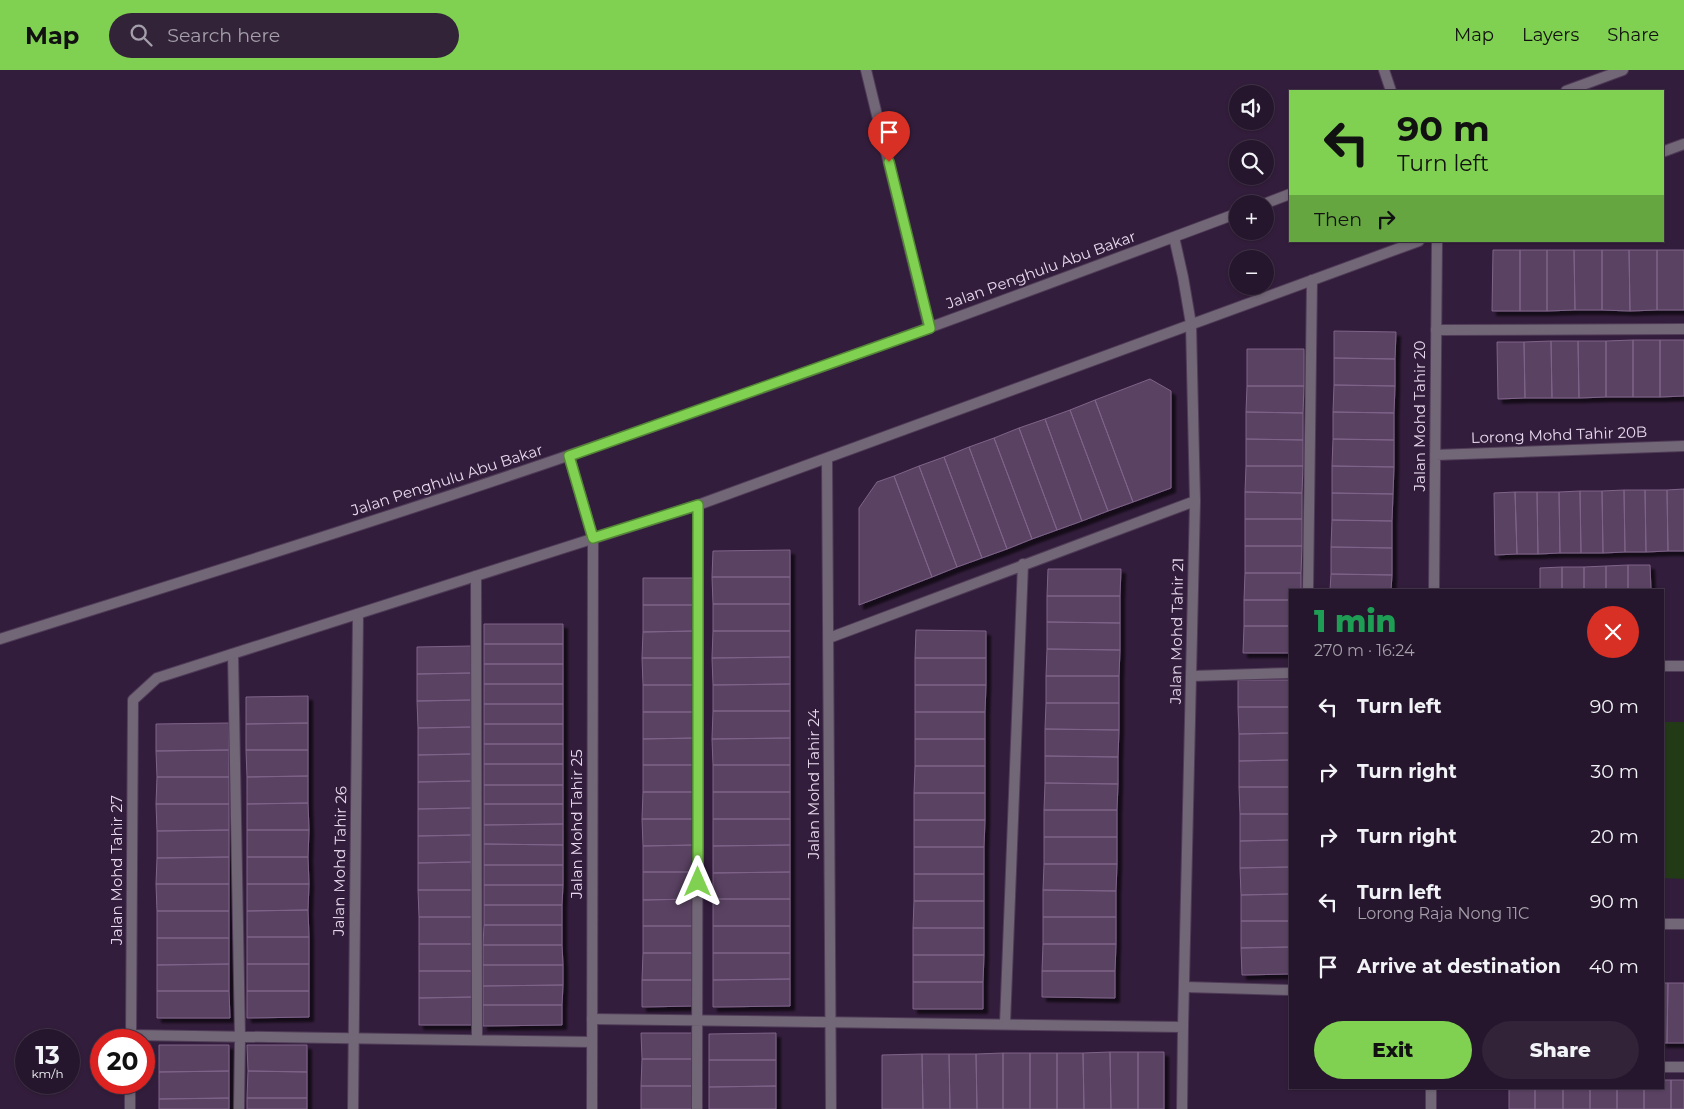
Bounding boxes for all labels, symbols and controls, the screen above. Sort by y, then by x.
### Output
search box [109,13,459,58]
text: Map [25,21,79,50]
icon: search [127,21,155,49]
text: Search here [167,24,280,47]
text: Map [1454,24,1494,46]
text: Layers [1522,24,1579,46]
text: Share [1607,24,1659,46]
map controls [1229,85,1274,295]
button: sound [1229,85,1274,130]
text: 90 m [1397,107,1490,150]
icon: left [1314,110,1379,175]
pin [868,111,910,162]
icon: arrive [875,118,903,146]
button: search [1229,140,1274,185]
text: Turn left [1397,150,1489,177]
button: + [1229,195,1274,240]
icon: right [1372,205,1400,233]
text: Then [1314,208,1362,231]
street label: Jalan Penghulu Abu Bakar [942,226,1138,313]
button: − [1229,250,1274,295]
street label: Jalan Mohd Tahir 20 [1410,341,1429,492]
street label: Lorong Mohd Tahir 20B [1470,422,1648,447]
street label: Jalan Penghulu Abu Bakar [348,440,545,520]
street label: Jalan Mohd Tahir 21 [1166,558,1187,705]
text: 1 min [1314,603,1397,640]
button: close [1587,606,1639,658]
text: 270 m · 16:24 [1314,641,1415,660]
icon: left [1314,693,1342,721]
text: Turn left [1357,695,1442,718]
text: 90 m [1590,695,1639,718]
street label: Jalan Mohd Tahir 24 [804,709,823,860]
street label: Jalan Mohd Tahir 25 [567,749,586,900]
icon: right [1314,758,1342,786]
text: Turn right [1357,760,1457,783]
text: 30 m [1591,760,1639,783]
street label: Jalan Mohd Tahir 26 [329,786,350,937]
street label: Jalan Mohd Tahir 27 [107,795,126,946]
icon: right [1314,823,1342,851]
text: Turn right [1357,825,1457,848]
text: 20 m [1591,825,1639,848]
position arrow [671,855,723,907]
text: Turn left [1357,881,1442,904]
icon: left [1314,888,1342,916]
text: 90 m [1590,890,1639,913]
text: Lorong Raja Nong 11C [1357,904,1529,923]
icon: arrive [1314,953,1342,981]
text: Arrive at destination [1357,955,1561,978]
text: 40 m [1589,955,1639,978]
button: Exit [1314,1021,1472,1079]
button: Share [1482,1021,1639,1079]
speed limit sign: 20 [90,1029,155,1094]
text: 13 [35,1040,60,1070]
text: km/h [31,1066,64,1081]

